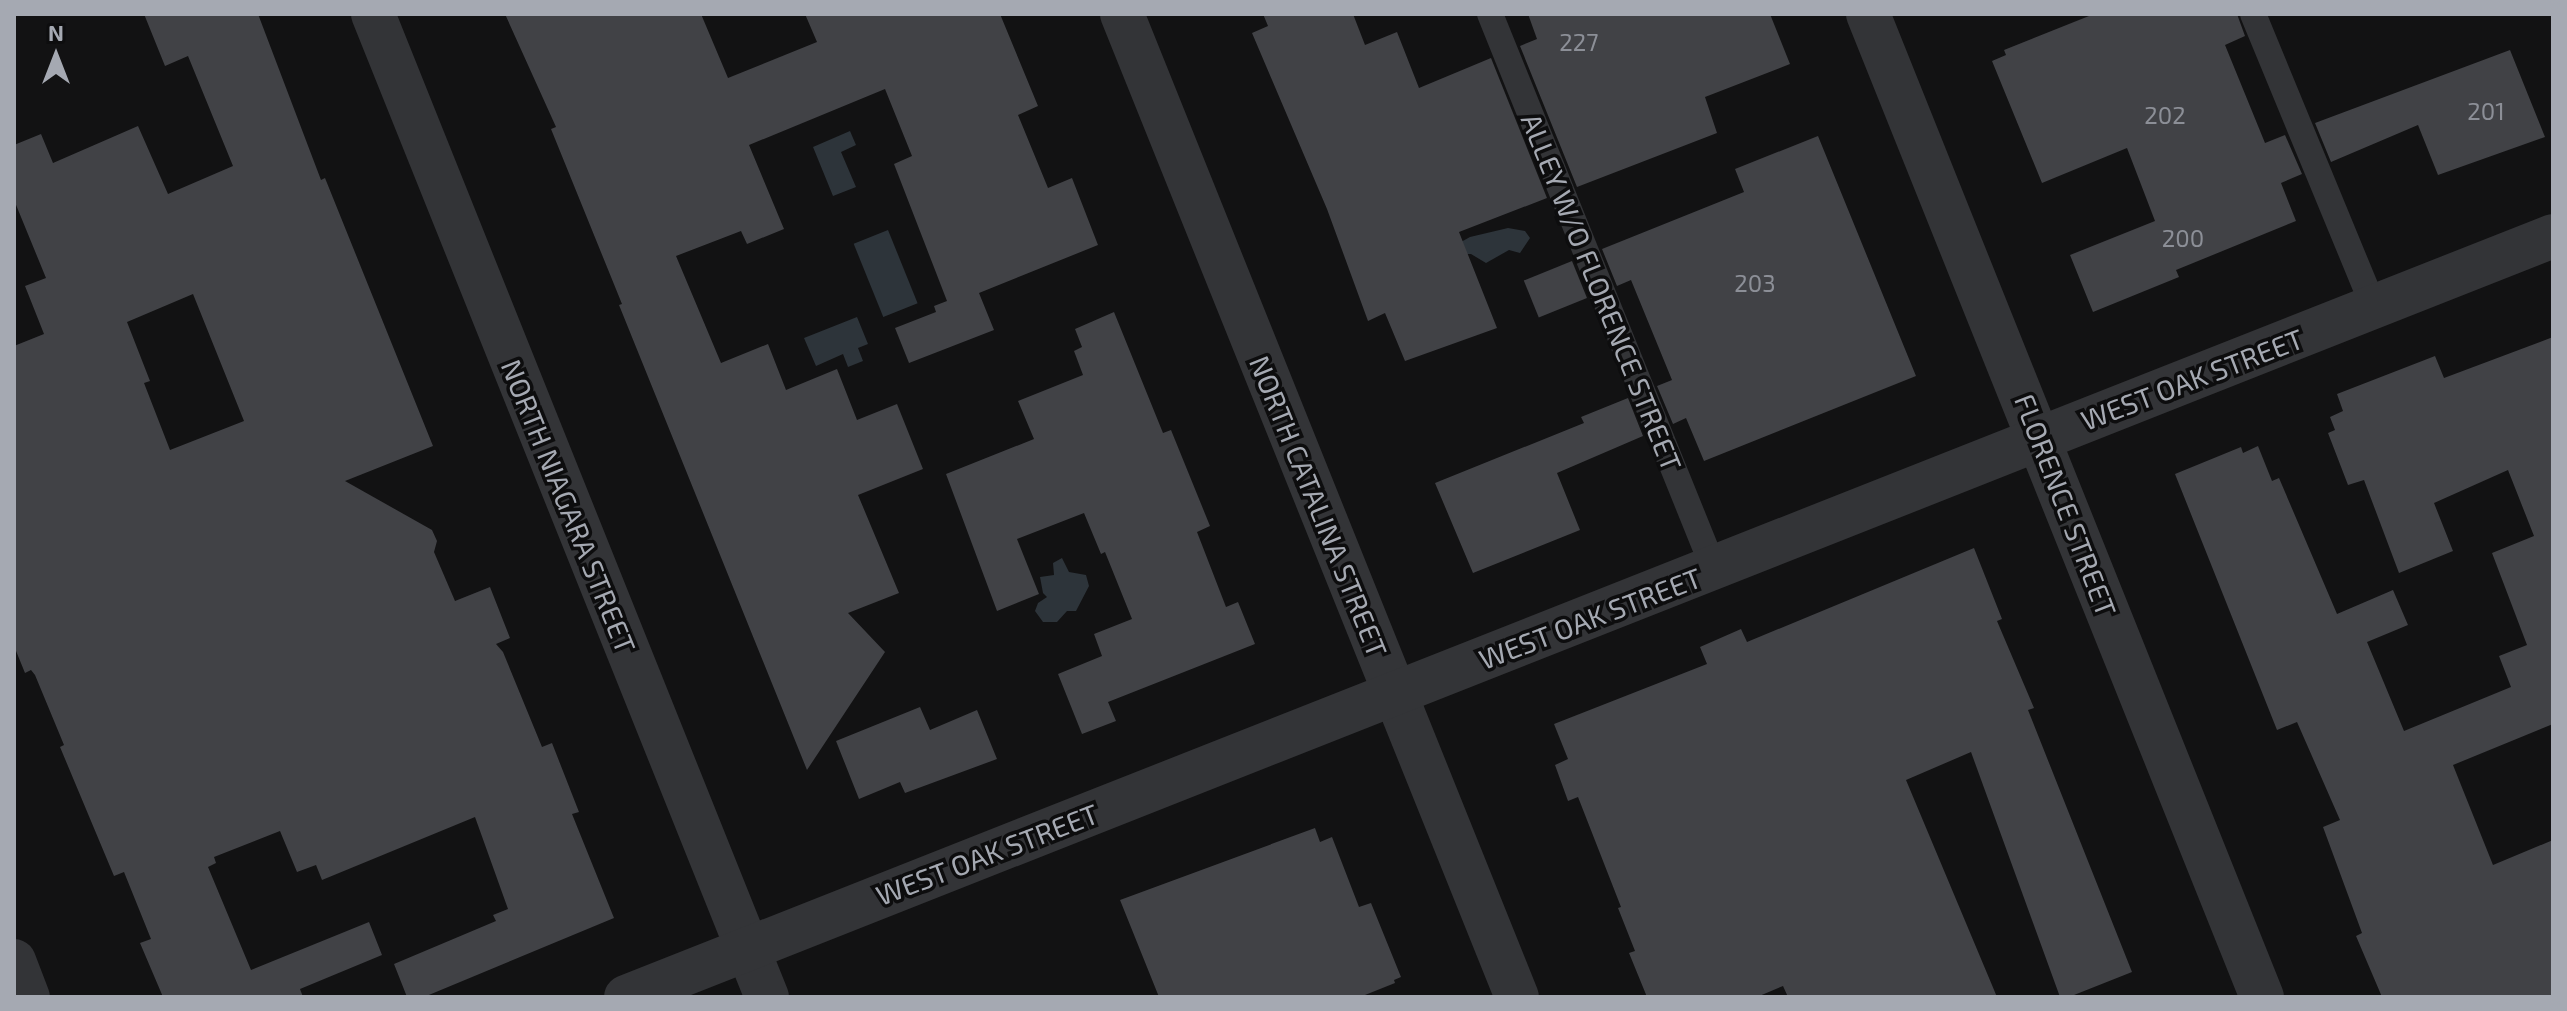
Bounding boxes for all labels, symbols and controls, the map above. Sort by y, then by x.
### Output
north arrow [16,16,96,96]
text: N [48,19,64,45]
house number: 227 [1559,28,1599,56]
house number: 201 [2467,97,2505,125]
house number: 202 [2144,101,2186,129]
street label: ALLEY W/O FLORENCE STREET [1515,108,1689,476]
house number: 200 [2162,224,2204,252]
house number: 203 [1734,269,1776,297]
street label: WEST OAK STREET [2076,321,2308,437]
street label: NORTH CATALINA STREET [1243,350,1395,662]
street label: NORTH NIAGARA STREET [495,354,643,658]
street label: FLORENCE STREET [2008,389,2124,621]
street label: WEST OAK STREET [1474,560,1706,676]
street label: WEST OAK STREET [871,796,1103,912]

